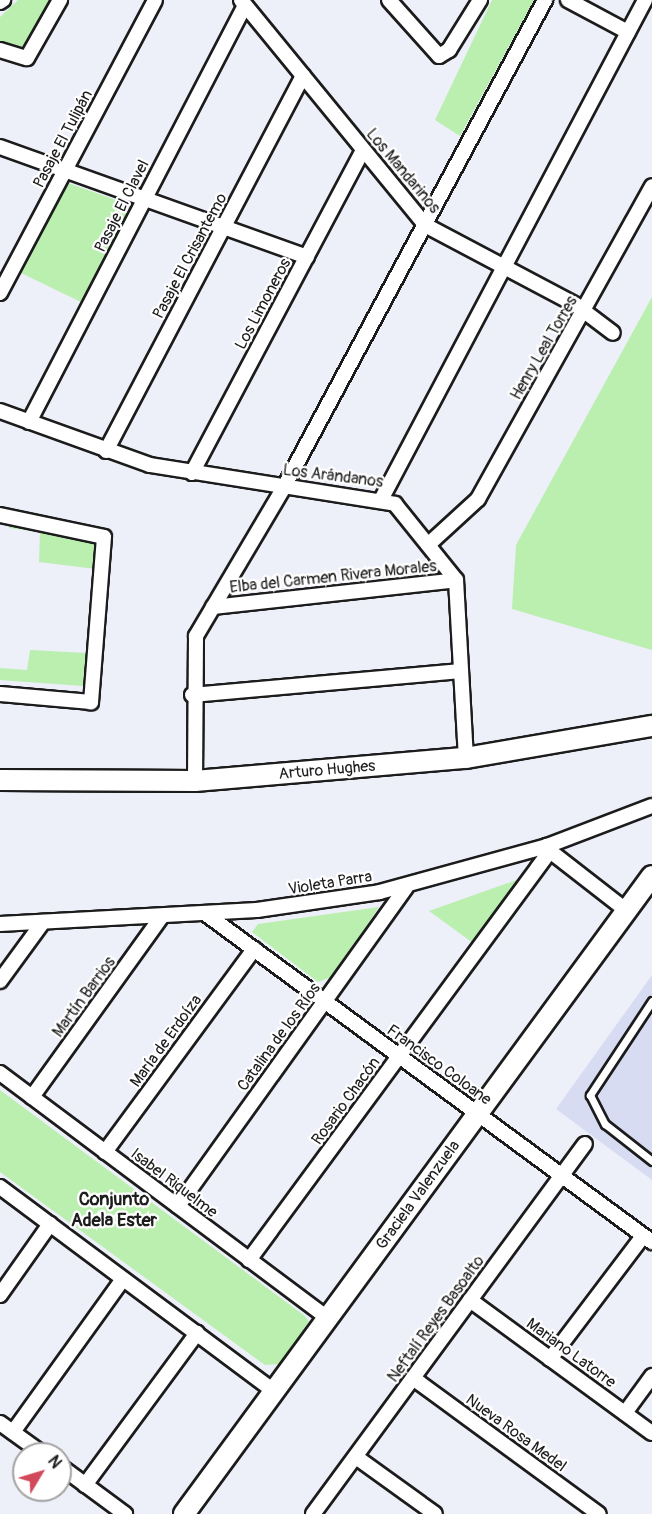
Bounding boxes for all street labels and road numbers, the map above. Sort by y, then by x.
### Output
street label: Pasaje El Tulipán [29,87,97,191]
street label: Los Mandarinos [362,125,444,217]
street label: Pasaje El Clavel [91,157,153,255]
street label: Pasaje El Crisantemo [149,190,231,322]
street label: Los Limoneros [231,255,295,353]
street label: Henry Leal Torres [507,293,581,403]
street label: Los Arándanos [282,460,384,492]
street label: Elba del Carmen Rivera Morales [229,557,437,597]
street label: Arturo Hughes [278,756,376,784]
street label: Violeta Parra [287,867,373,899]
street label: Martín Barrios [48,953,120,1041]
street label: Catalina de los Ríos [233,979,325,1095]
street label: María de Erdoíza [126,991,206,1091]
street label: Francisco Coloane [383,1021,495,1109]
street label: Rosario Chacón [308,1053,384,1149]
street label: Graciela Valenzuela [372,1137,464,1253]
street label: Isabel Riquelme [127,1144,221,1222]
street label: Neftalí Reyes Basoalto [384,1252,488,1386]
street label: Mariano Latorre [523,1314,619,1392]
street label: Nueva Rosa Medel [462,1390,570,1476]

